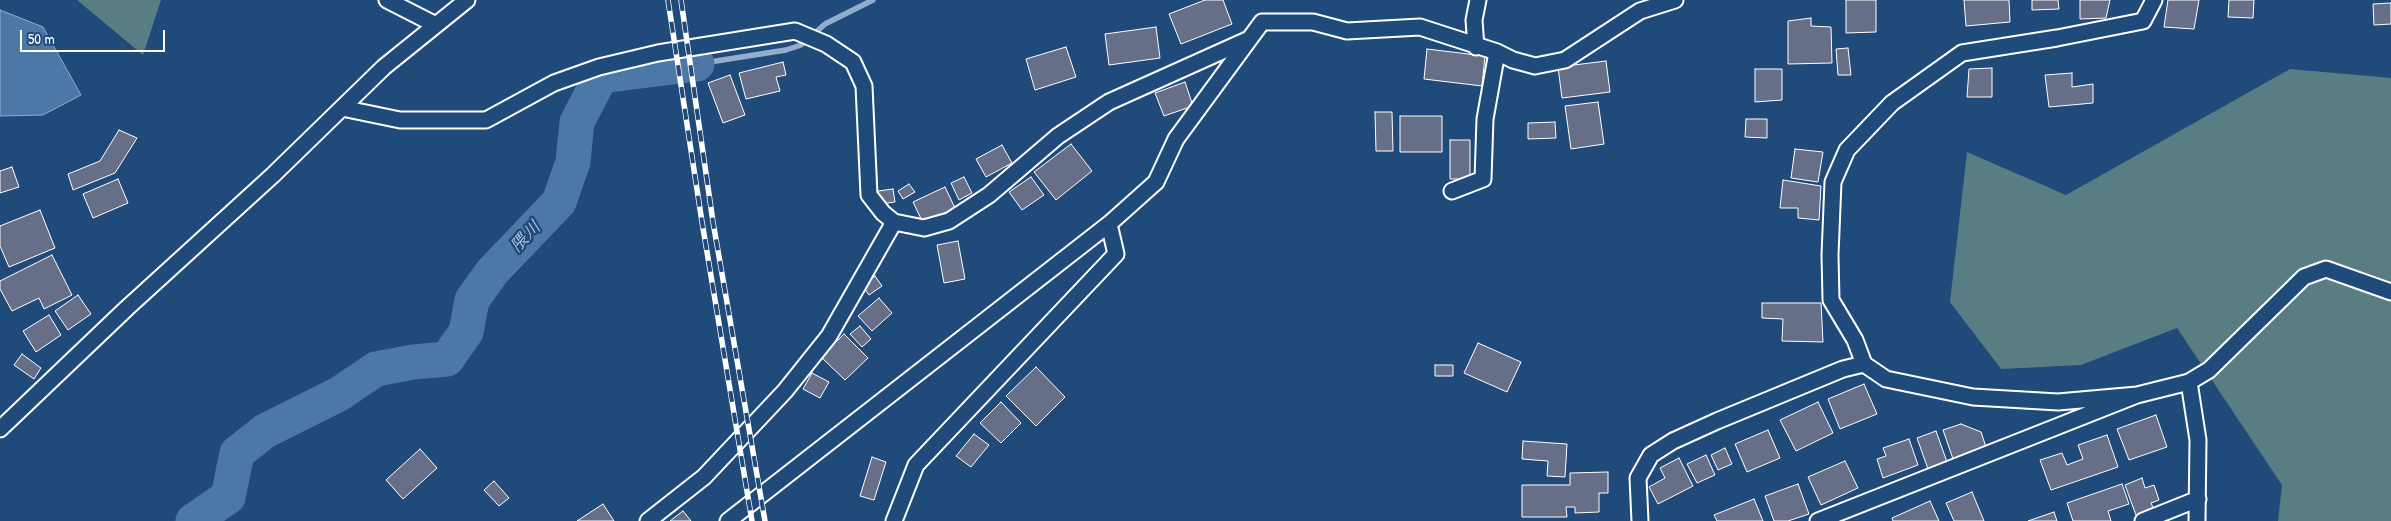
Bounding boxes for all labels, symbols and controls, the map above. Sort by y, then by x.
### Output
scale bar [22,20,168,52]
text: 50 m [28,28,55,49]
water label: 隈川 [506,217,546,257]

